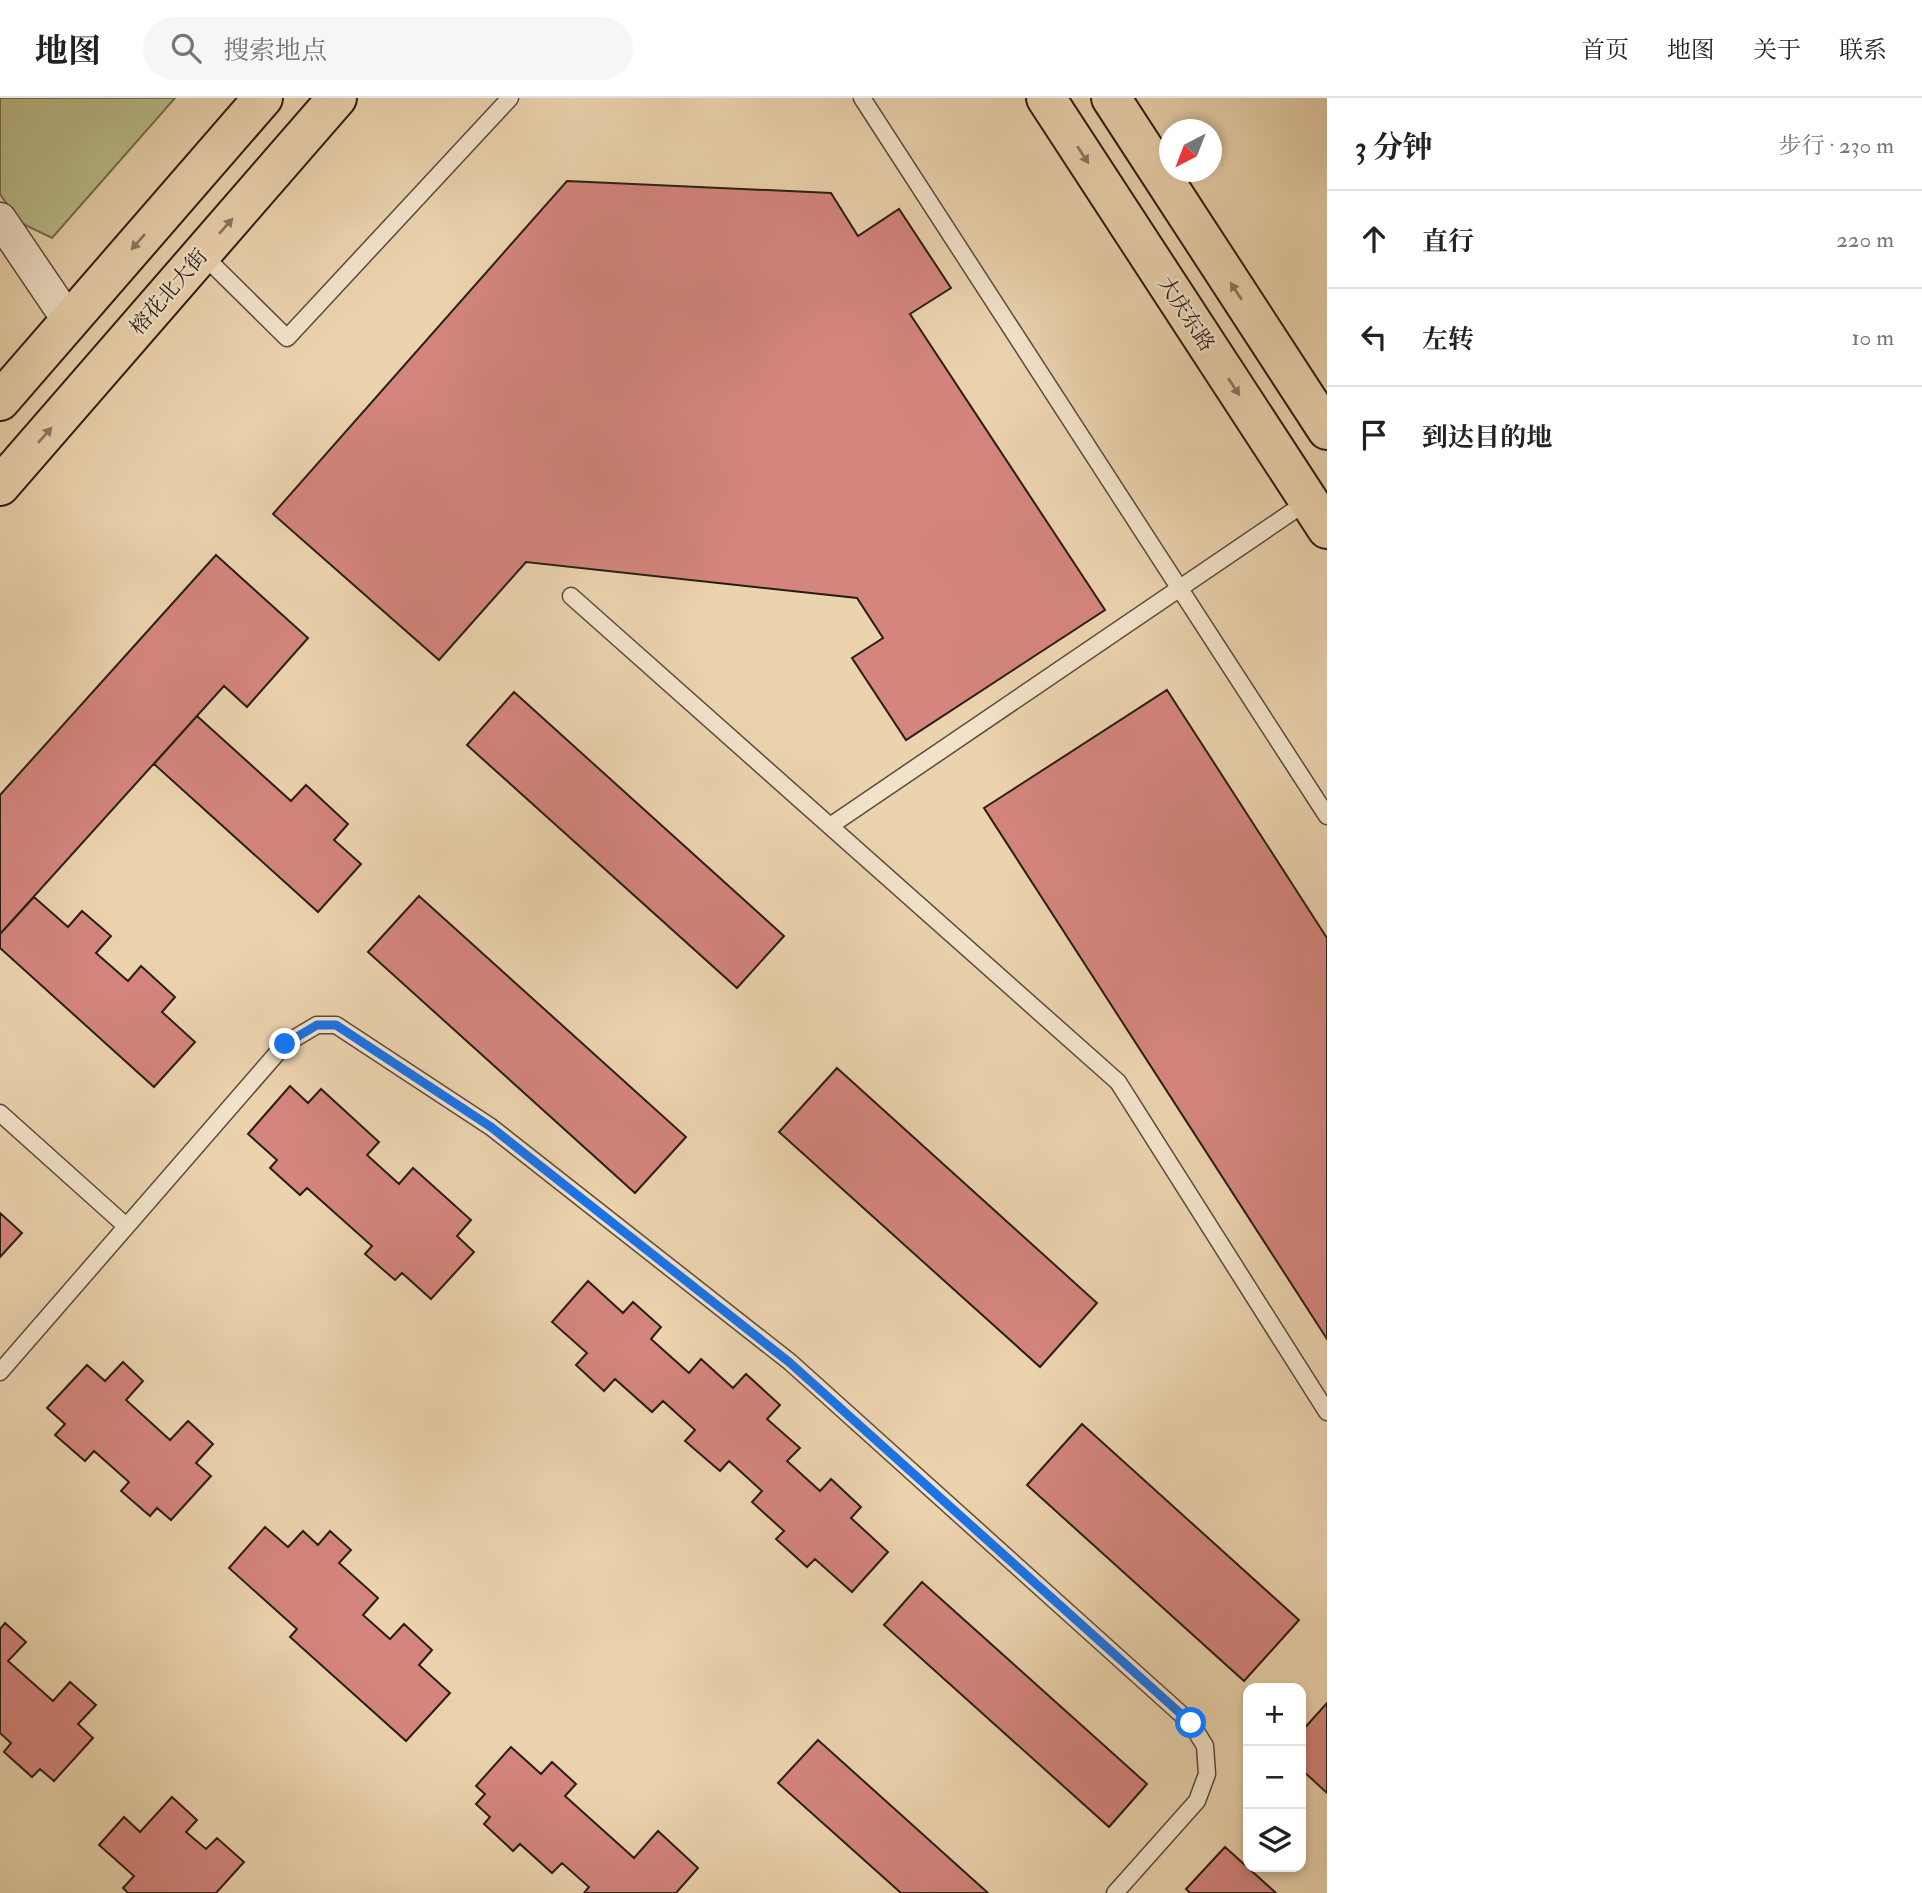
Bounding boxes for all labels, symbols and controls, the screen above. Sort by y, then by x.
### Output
search box [143,17,633,80]
icon: search [167,29,205,67]
text: 地图 [35,31,101,72]
text: 搜索地点 [223,35,327,67]
text: 首页 [1581,35,1629,66]
text: 地图 [1667,35,1715,66]
text: 关于 [1753,35,1801,66]
text: 联系 [1839,35,1887,66]
north arrow [1159,119,1222,182]
text: 3 分钟 [1355,129,1433,166]
text: 步行 · 230 m [1779,131,1894,160]
one-way arrow [1076,146,1089,165]
one-way arrow [218,217,234,235]
icon: ahead [1355,220,1393,258]
text: 220 m [1836,225,1894,254]
text: 直行 [1422,226,1474,258]
one-way arrow [130,233,146,251]
street label: 榕花北大街 [124,244,214,340]
street label: 大庆东路 [1152,271,1220,357]
one-way arrow [1229,281,1242,300]
icon: left [1355,318,1393,356]
text: 10 m [1851,323,1894,352]
text: 左转 [1422,324,1474,356]
one-way arrow [1227,377,1240,397]
icon: arrive [1355,416,1393,454]
text: 到达目的地 [1422,422,1552,454]
one-way arrow [37,426,53,444]
route end [269,1028,300,1059]
map controls [1243,1683,1306,1872]
button: + [1243,1683,1306,1746]
route start [1175,1707,1206,1738]
button: − [1243,1746,1306,1809]
button: layers [1243,1809,1306,1872]

